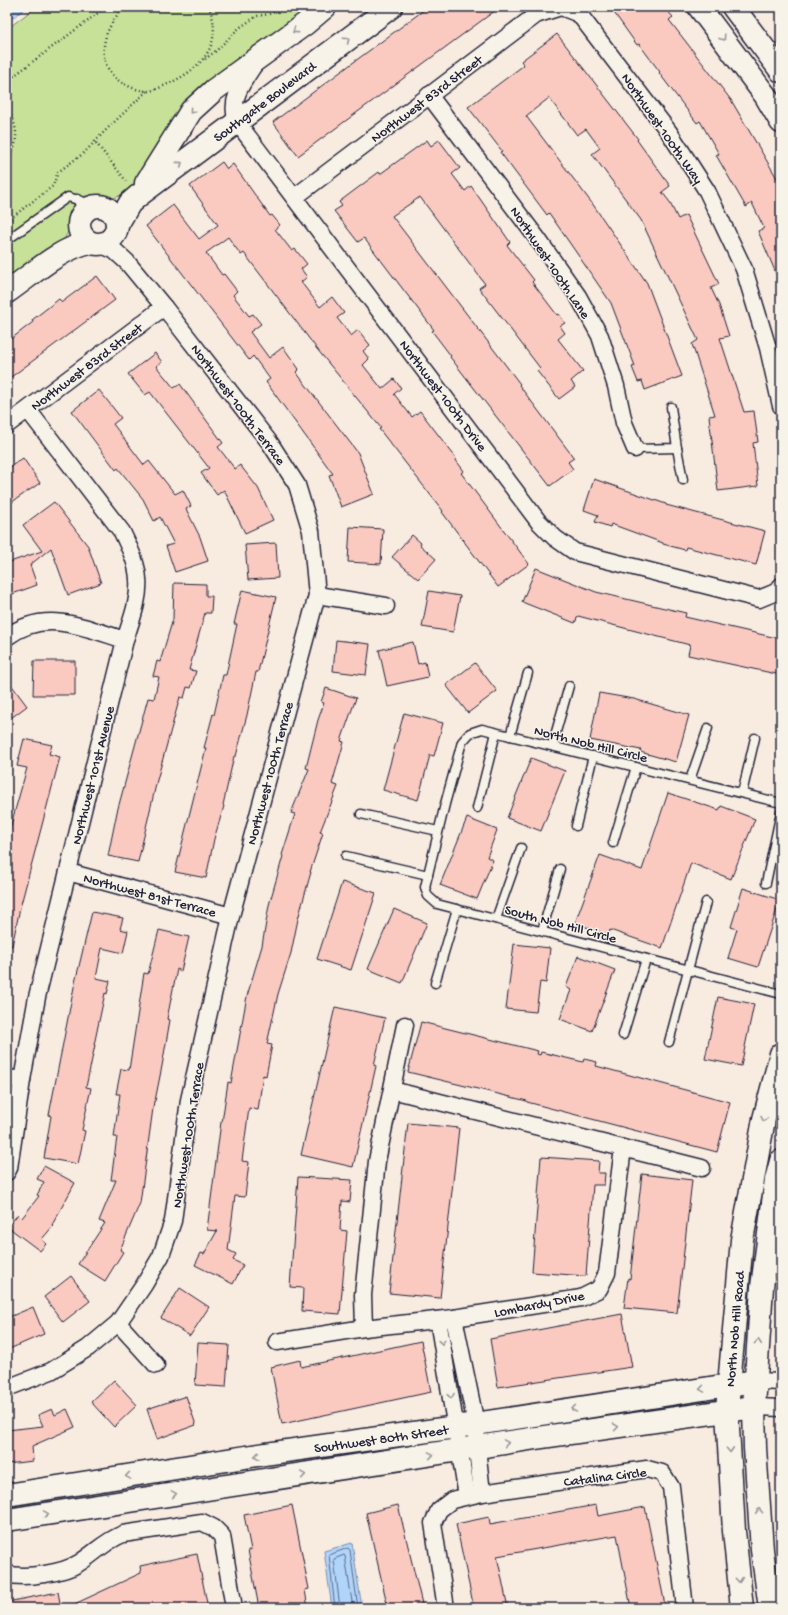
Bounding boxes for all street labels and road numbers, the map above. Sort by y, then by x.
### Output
street label: Northwest 83rd Street [368,52,488,148]
street label: Southgate Boulevard [211,58,322,147]
street label: Northwest 100th Way [616,71,706,188]
street label: Northwest 100th Lane [505,204,593,323]
street label: Northwest 83rd Street [28,320,148,416]
street label: Northwest 100th Drive [394,337,490,456]
street label: Northwest 100th Terrace [186,342,289,470]
street label: Northwest 100th Terrace [244,700,299,847]
street label: Northwest 101st Avenue [69,704,120,847]
street label: North Nob Hill Circle [532,723,650,768]
street label: Northwest 81st Terrace [81,871,218,923]
street label: South Nob Hill Circle [503,902,619,949]
street label: Northwest 100th Terrace [170,1061,210,1209]
street label: North Nob Hill Road [723,1269,750,1388]
street label: Lombardy Drive [493,1288,587,1323]
street label: Southwest 80th Street [313,1422,451,1458]
street label: Catalina Circle [563,1465,648,1492]

